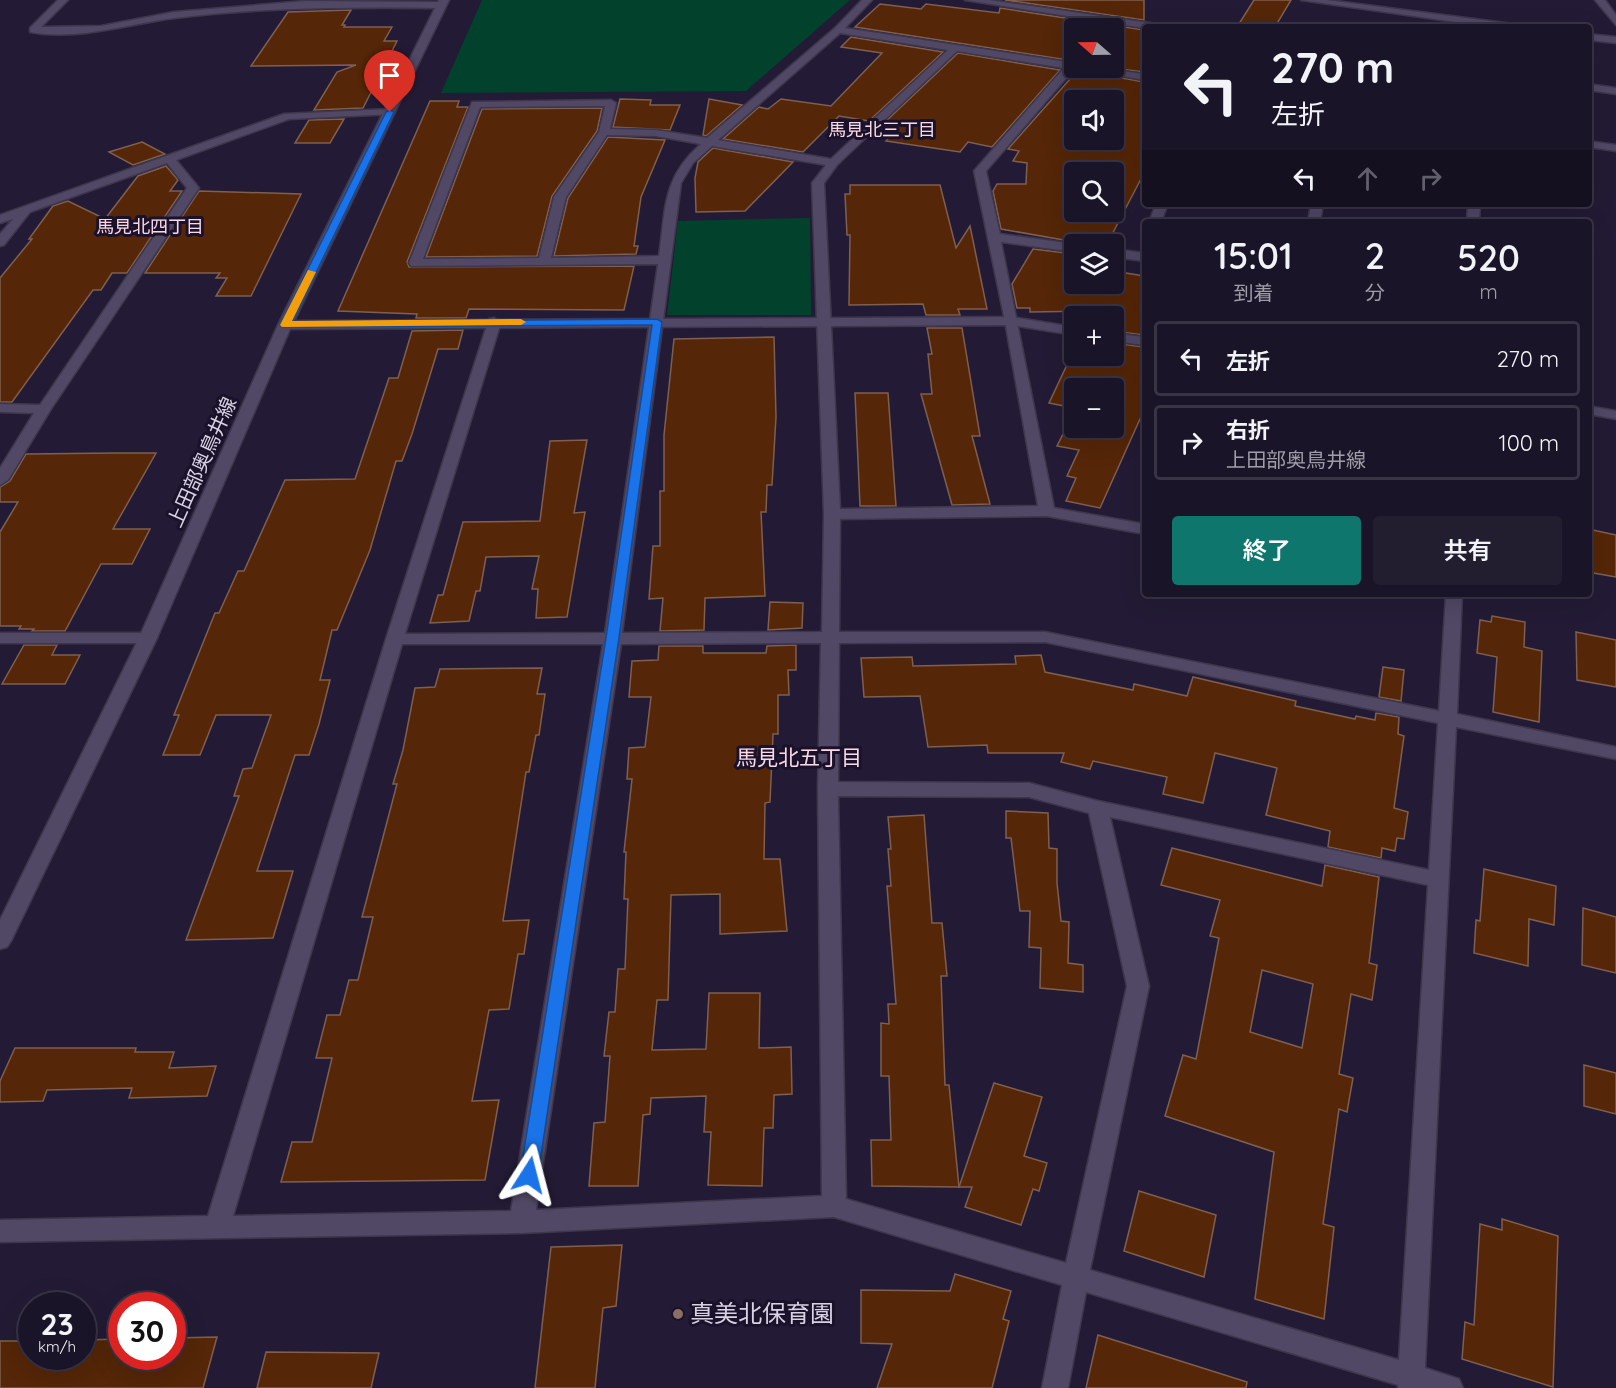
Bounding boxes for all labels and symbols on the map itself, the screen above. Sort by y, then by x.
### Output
north arrow [1064,18,1124,78]
pin [364,50,415,112]
district label: 馬見北三丁目 [828,118,936,141]
district label: 馬見北四丁目 [96,215,204,238]
street label: 上田部奥鳥井線 [162,393,241,531]
district label: 馬見北五丁目 [736,744,862,770]
position arrow [497,1143,561,1207]
speed limit sign: 30 [108,1292,186,1370]
place label: 真美北保育園 [690,1298,834,1328]
marker: 真美北保育園 [671,1307,685,1321]

